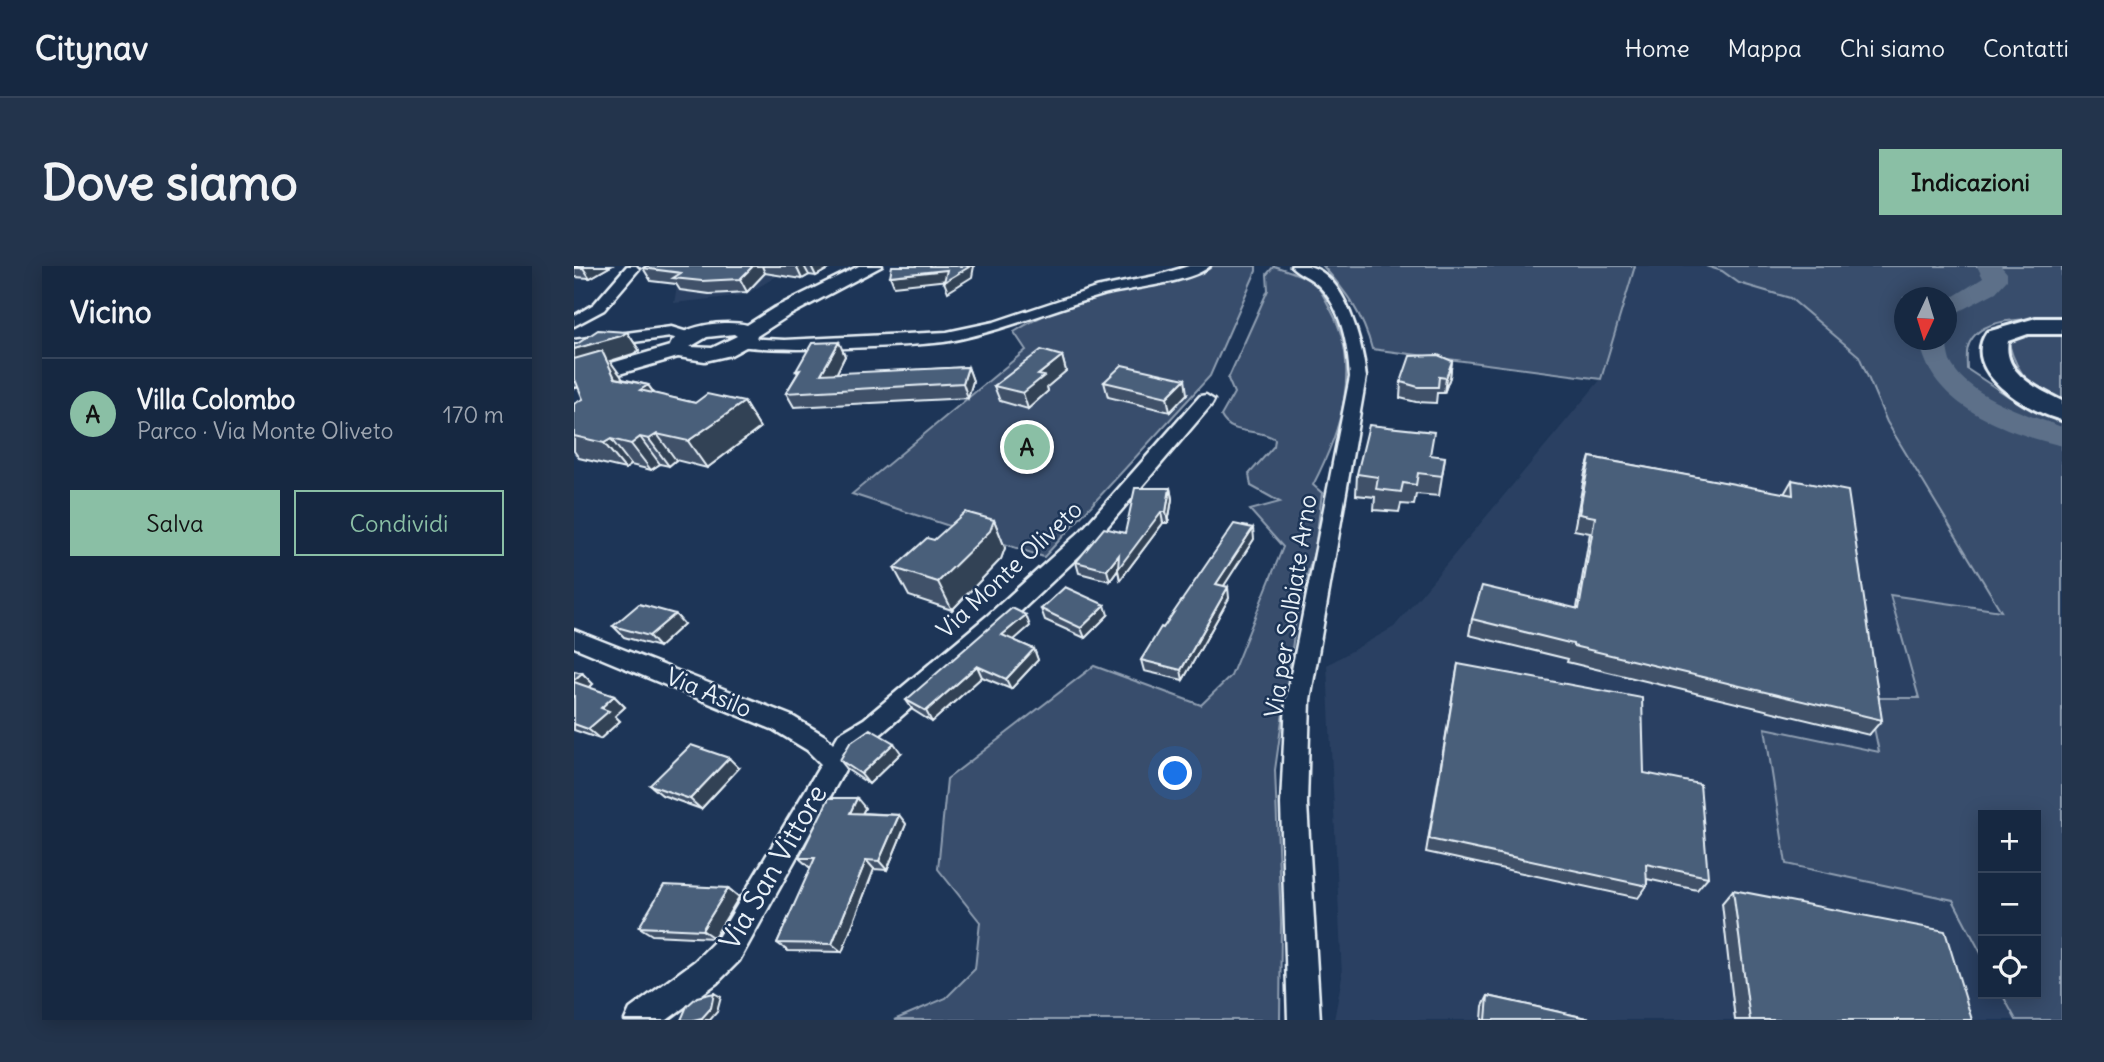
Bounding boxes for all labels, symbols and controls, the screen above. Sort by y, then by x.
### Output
text: Citynav [35,27,148,69]
text: Home [1625,33,1690,63]
text: Mappa [1728,33,1802,63]
text: Chi siamo [1840,33,1945,63]
text: Contatti [1983,33,2069,63]
button: Indicazioni [1879,149,2062,215]
text: Dove siamo [42,152,298,213]
north arrow [1894,287,1957,350]
text: Vicino [70,293,152,331]
text: Villa Colombo [137,383,295,416]
text: A [86,400,100,429]
text: 170 m [443,400,504,429]
text: Parco · Via Monte Oliveto [137,416,393,445]
pin: A [1004,421,1050,473]
button: Salva [70,490,280,556]
button: Condividi [294,490,504,556]
street label: Via per Solbiate Arno [1258,492,1322,720]
street label: Via Monte Oliveto [930,494,1088,644]
street label: Via Asilo [662,661,756,723]
your location [1158,756,1192,790]
street label: Via San Vittore [711,778,835,956]
map controls [1978,810,2041,999]
button: + [1978,810,2041,873]
button: − [1978,873,2041,936]
button: locate [1978,936,2041,999]

